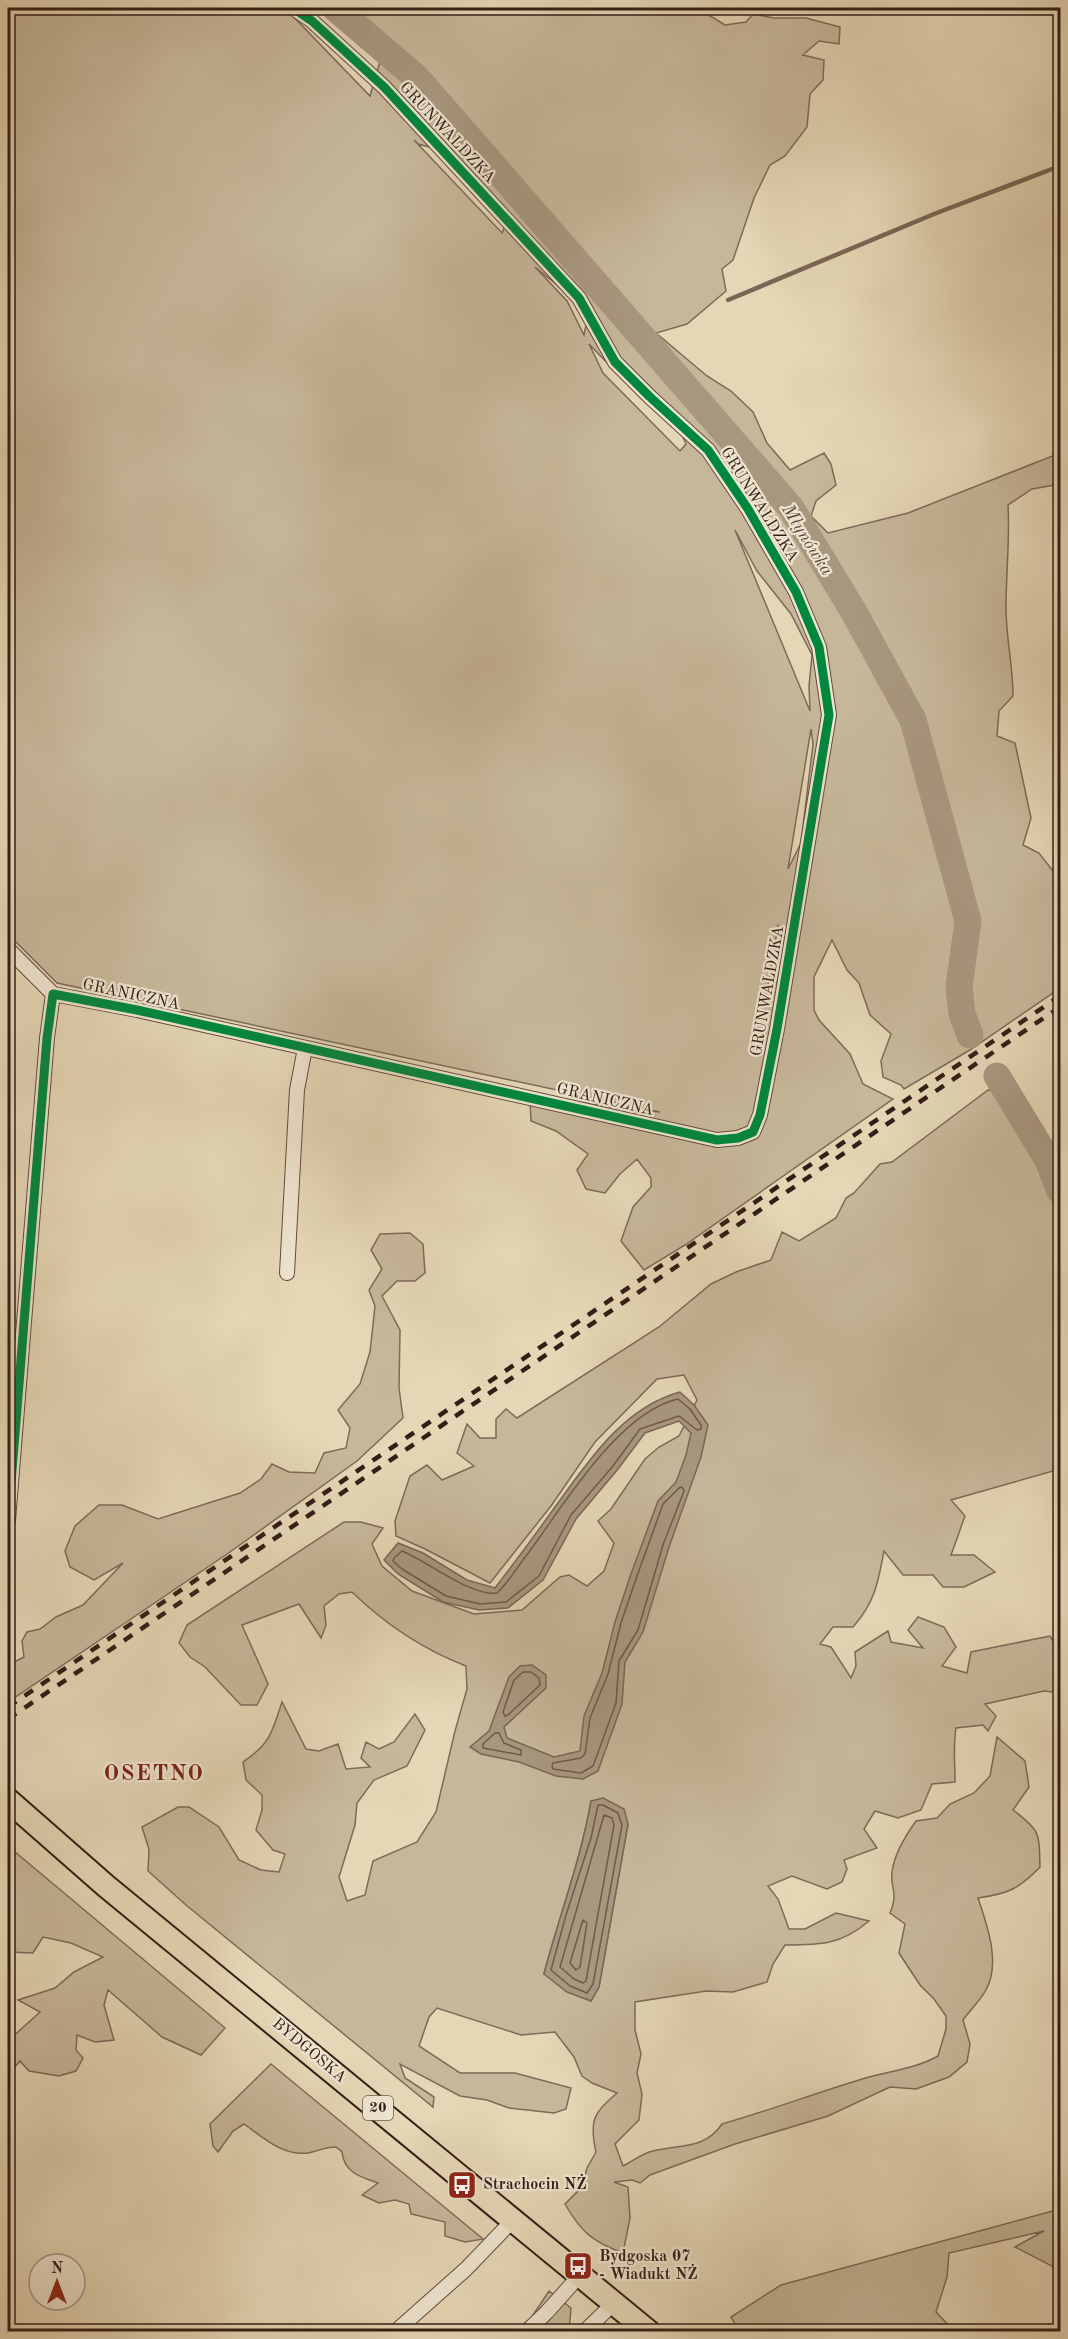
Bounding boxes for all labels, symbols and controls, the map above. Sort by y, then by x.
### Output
street label: GRUNWALDZKA [396,79,498,187]
street label: GRUNWALDZKA [717,445,801,565]
water label: Młynówka [778,500,836,579]
street label: GRUNWALDZKA [749,925,787,1057]
street label: GRANICZNA [81,977,181,1013]
street label: GRANICZNA [555,1081,655,1119]
district label: OSETNO [104,1763,204,1785]
street label: BYDGOSKA [269,2015,349,2087]
road number: 20 [363,2096,393,2120]
bus stop icon: Strachocin NŻ [446,2169,478,2201]
place label: Strachocin NŻ [483,2173,587,2193]
place label: Bydgoska 07 - Wiadukt NŻ [599,2249,698,2283]
bus stop icon: Bydgoska 07 - Wiadukt NŻ [562,2250,594,2282]
north arrow [27,2252,87,2312]
text: N [51,2261,64,2277]

